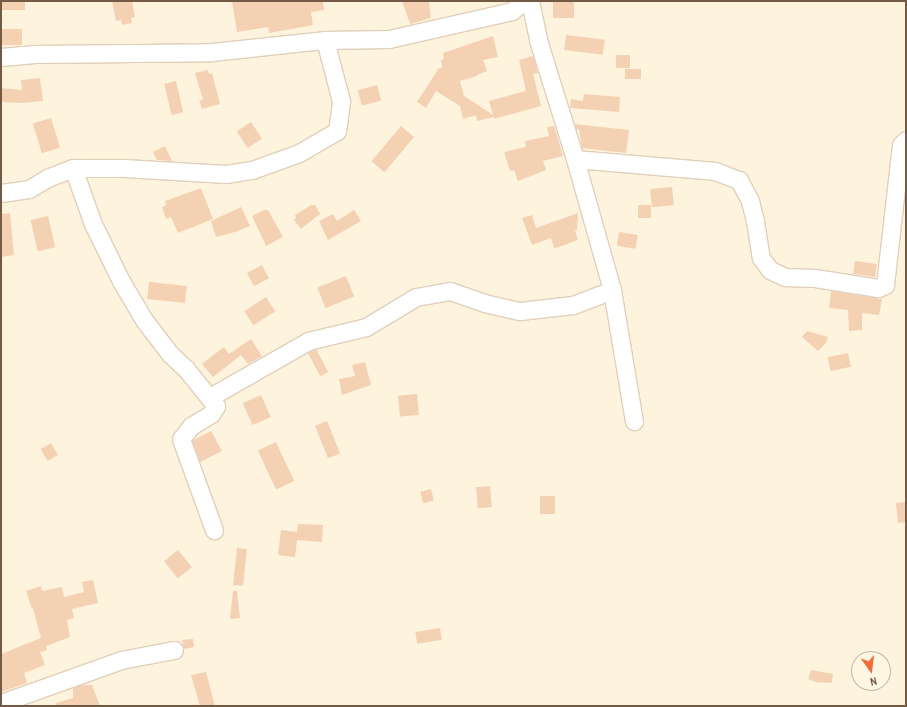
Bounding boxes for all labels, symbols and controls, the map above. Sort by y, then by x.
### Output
north arrow [851,651,891,691]
text: N [869,674,879,689]

